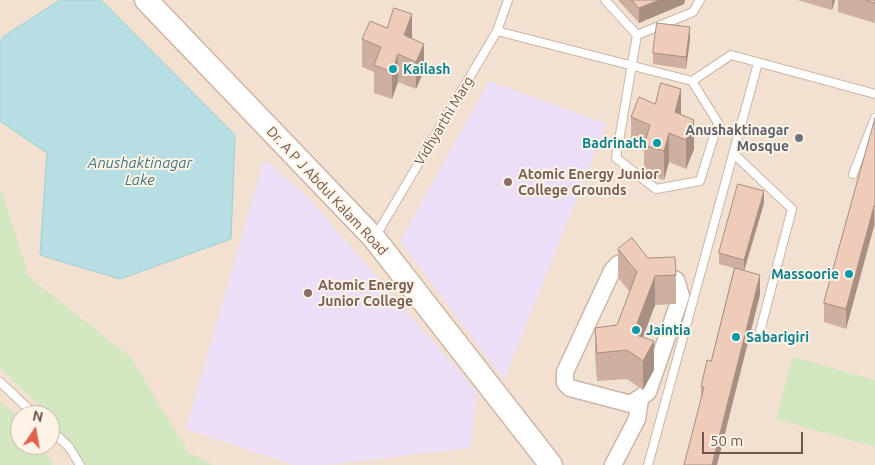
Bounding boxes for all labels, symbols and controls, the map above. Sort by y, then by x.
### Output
place label: Kailash [403,61,451,77]
marker: Kailash [387,63,399,75]
street label: Vidhyarthi Marg [411,73,477,169]
place label: Anushaktinagar Mosque [685,122,789,154]
street label: Dr. A P J Abdul Kalam Road [263,123,391,259]
marker: Anushaktinagar Mosque [793,132,805,144]
place label: Badrinath [582,135,647,151]
marker: Badrinath [651,137,663,149]
water label: Anushaktinagar Lake [88,154,192,189]
place label: Atomic Energy Junior College Grounds [518,166,659,198]
marker: Atomic Energy Junior College Grounds [502,176,514,188]
place label: Massoorie [771,266,839,282]
marker: Massoorie [843,268,855,280]
place label: Atomic Energy Junior College [318,277,414,310]
marker: Atomic Energy Junior College [302,287,314,299]
place label: Jaintia [646,322,690,338]
marker: Jaintia [630,324,642,336]
place label: Sabarigiri [746,329,809,345]
marker: Sabarigiri [730,331,742,343]
north arrow [10,405,60,455]
text: N [31,407,45,425]
scale bar [705,422,806,454]
text: 50 m [710,432,743,449]

